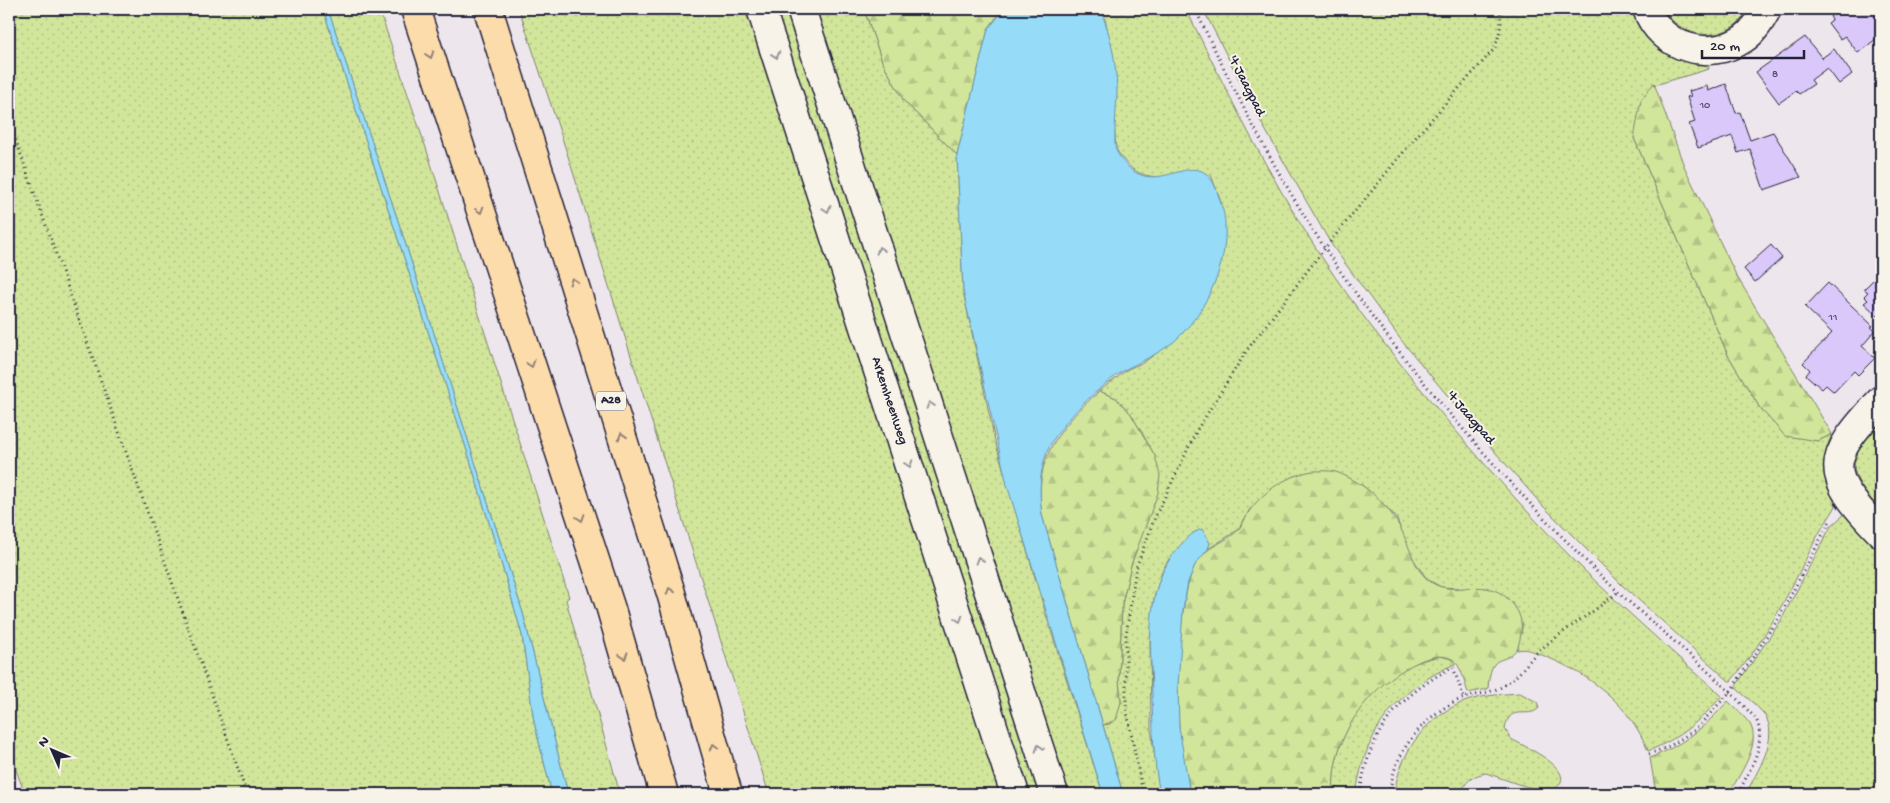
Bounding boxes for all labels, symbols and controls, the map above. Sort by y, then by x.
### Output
scale bar [1702,28,1805,60]
text: 20 m [1710,38,1740,56]
one-way arrow [424,50,434,59]
one-way arrow [770,50,780,59]
street label: 't Jaagpad [1223,53,1269,121]
house number: 8 [1772,69,1778,81]
house number: 10 [1699,100,1710,112]
one-way arrow [475,205,485,213]
one-way arrow [821,205,831,213]
one-way arrow [875,246,885,255]
one-way arrow [569,277,579,285]
house number: 11 [1828,312,1837,324]
street label: Arkemheenweg [867,355,911,447]
one-way arrow [525,359,535,368]
street label: 't Jaagpad [1442,387,1499,450]
road number: A28 [596,392,626,411]
one-way arrow [925,401,935,409]
one-way arrow [617,432,627,441]
one-way arrow [903,459,913,468]
one-way arrow [576,514,586,522]
one-way arrow [975,556,985,564]
one-way arrow [666,587,676,596]
one-way arrow [953,614,963,622]
one-way arrow [619,651,629,660]
north arrow [28,726,78,776]
text: N [35,733,54,752]
one-way arrow [710,744,720,752]
one-way arrow [1035,744,1045,752]

